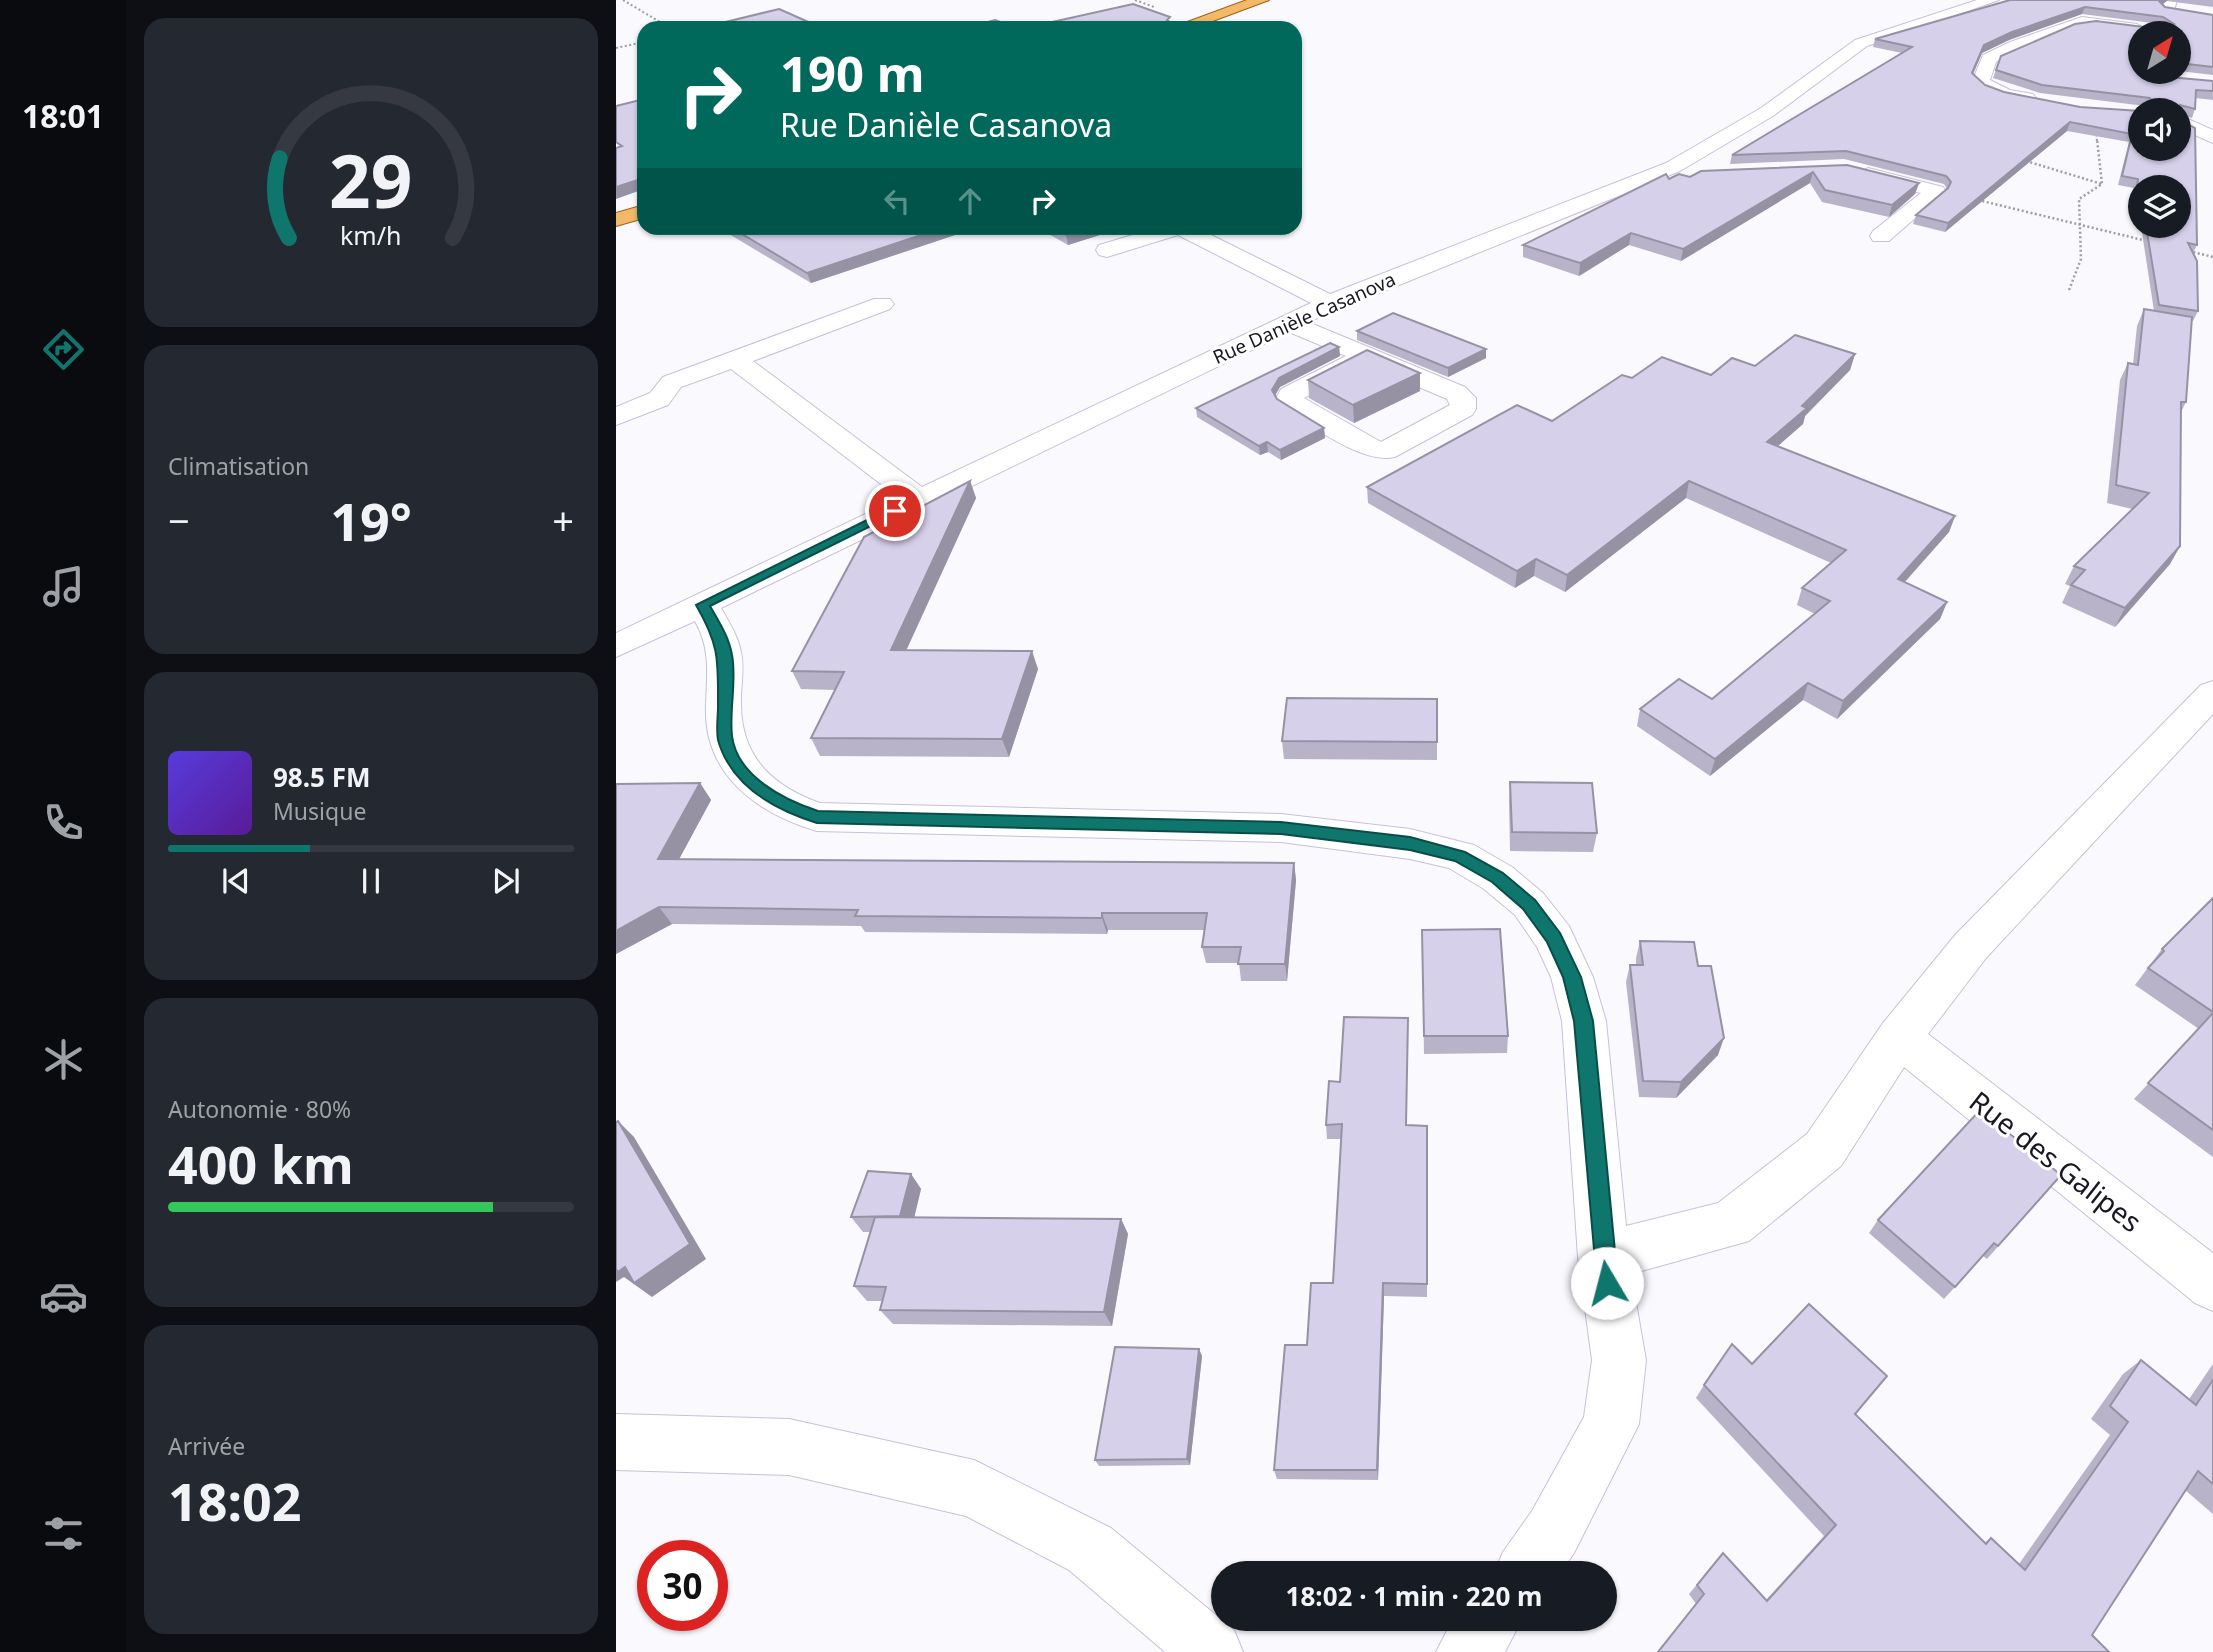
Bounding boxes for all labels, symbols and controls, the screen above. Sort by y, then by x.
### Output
north arrow [2128,21,2191,84]
map controls [2128,21,2191,238]
text: 190 m [780,40,925,106]
icon: right [665,49,756,140]
text: 18:01 [22,94,104,137]
button: sound [2128,98,2191,161]
text: Rue Danièle Casanova [780,103,1112,146]
text: 29 [329,131,413,230]
button: layers [2128,175,2191,238]
icon: left [878,182,916,220]
icon: ahead [951,182,989,220]
icon: right [1024,182,1062,220]
text: km/h [340,218,402,252]
street label: Rue Danièle Casanova [1209,266,1399,370]
icon: directions [39,325,88,374]
text: Climatisation [168,450,309,482]
pin [865,481,925,541]
text: 19° [330,485,412,556]
icon: arrive [876,492,914,530]
text: − [168,494,190,546]
text: + [552,494,574,546]
icon: music [39,562,88,611]
text: 98.5 FM [273,759,370,795]
text: Musique [273,795,366,827]
icon: phone [39,798,88,847]
icon: previous [217,862,255,900]
icon: pause [352,862,390,900]
icon: next [487,862,525,900]
icon: climate [39,1035,88,1084]
street label: Rue des Galipes [1962,1082,2150,1240]
text: Autonomie · 80% [168,1093,351,1125]
text: 400 km [168,1128,354,1199]
position arrow [1570,1246,1644,1320]
icon: car [39,1272,88,1321]
text: Arrivée [168,1430,245,1462]
text: 18:02 [168,1465,302,1536]
icon: filters [39,1509,88,1558]
speed limit sign: 30 [637,1540,728,1631]
text: 18:02 · 1 min · 220 m [1286,1578,1542,1614]

